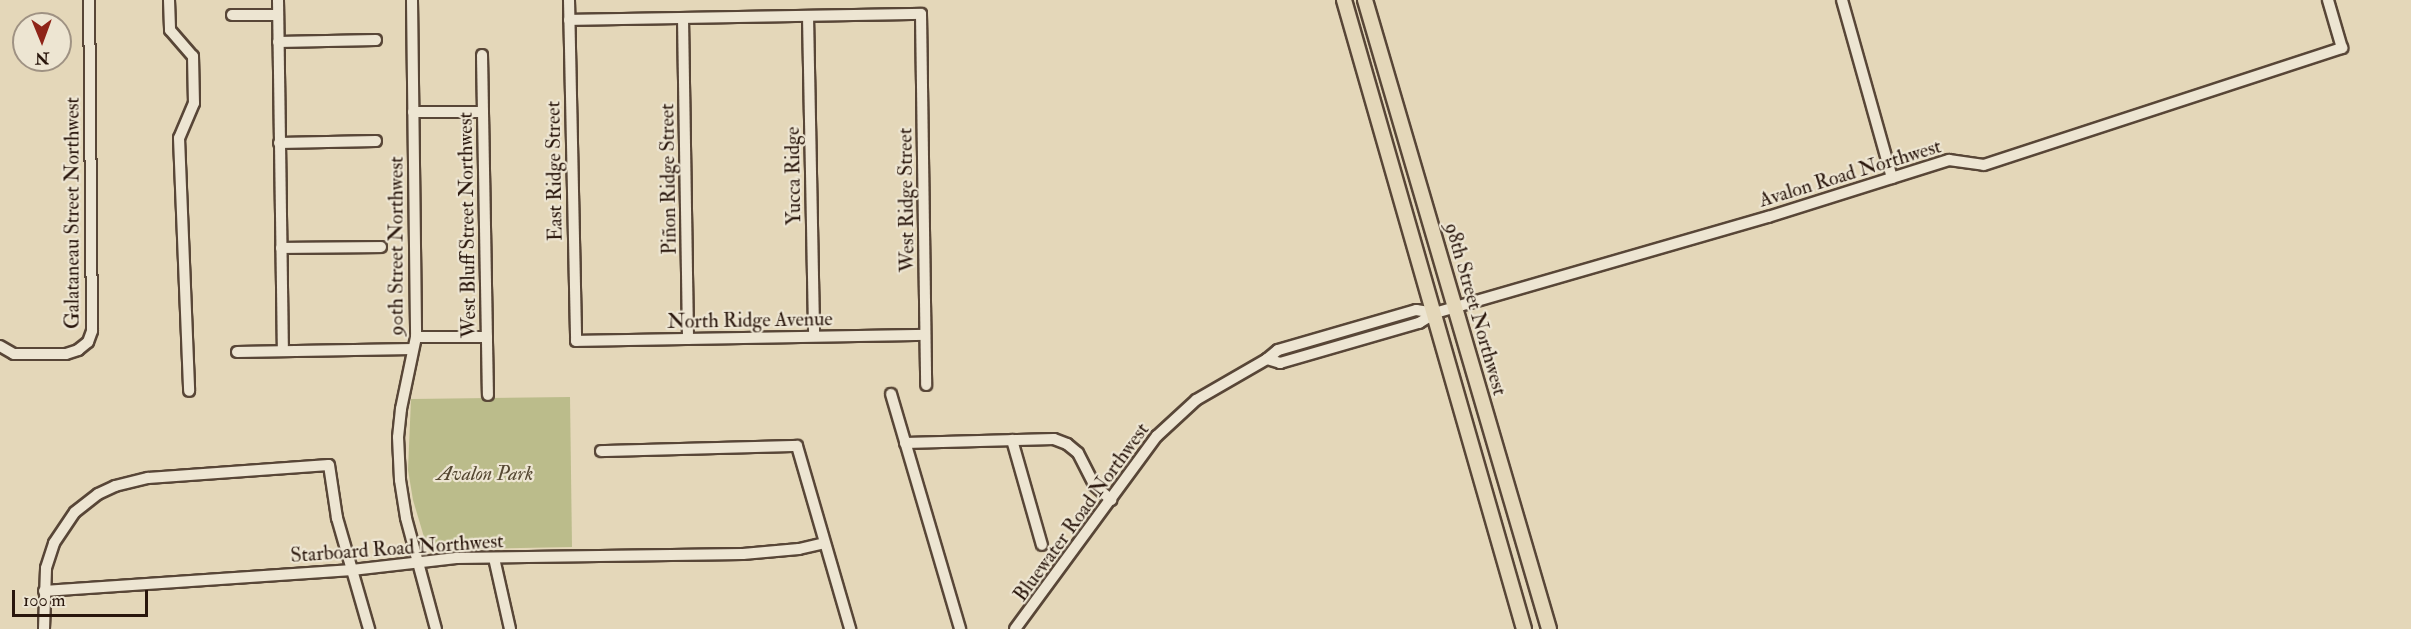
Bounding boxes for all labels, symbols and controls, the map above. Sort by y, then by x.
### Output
north arrow [12,12,72,72]
text: N [35,48,50,68]
street label: Galataneau Street Northwest [60,97,84,329]
street label: East Ridge Street [541,101,567,241]
street label: Piñon Ridge Street [655,103,681,255]
street label: West Bluff Street Northwest [453,112,481,338]
street label: Yucca Ridge [780,127,806,225]
street label: West Ridge Street [893,128,919,272]
street label: Avalon Road Northwest [1756,134,1944,212]
street label: 90th Street Northwest [384,156,408,336]
street label: 98th Street Northwest [1440,220,1512,398]
street label: North Ridge Avenue [667,307,833,333]
street label: Bluewater Road Northwest [1008,418,1154,606]
park label: Avalon Park [437,461,533,485]
street label: Starboard Road Northwest [290,529,504,567]
scale bar [15,578,152,616]
text: 100 m [23,589,66,612]

